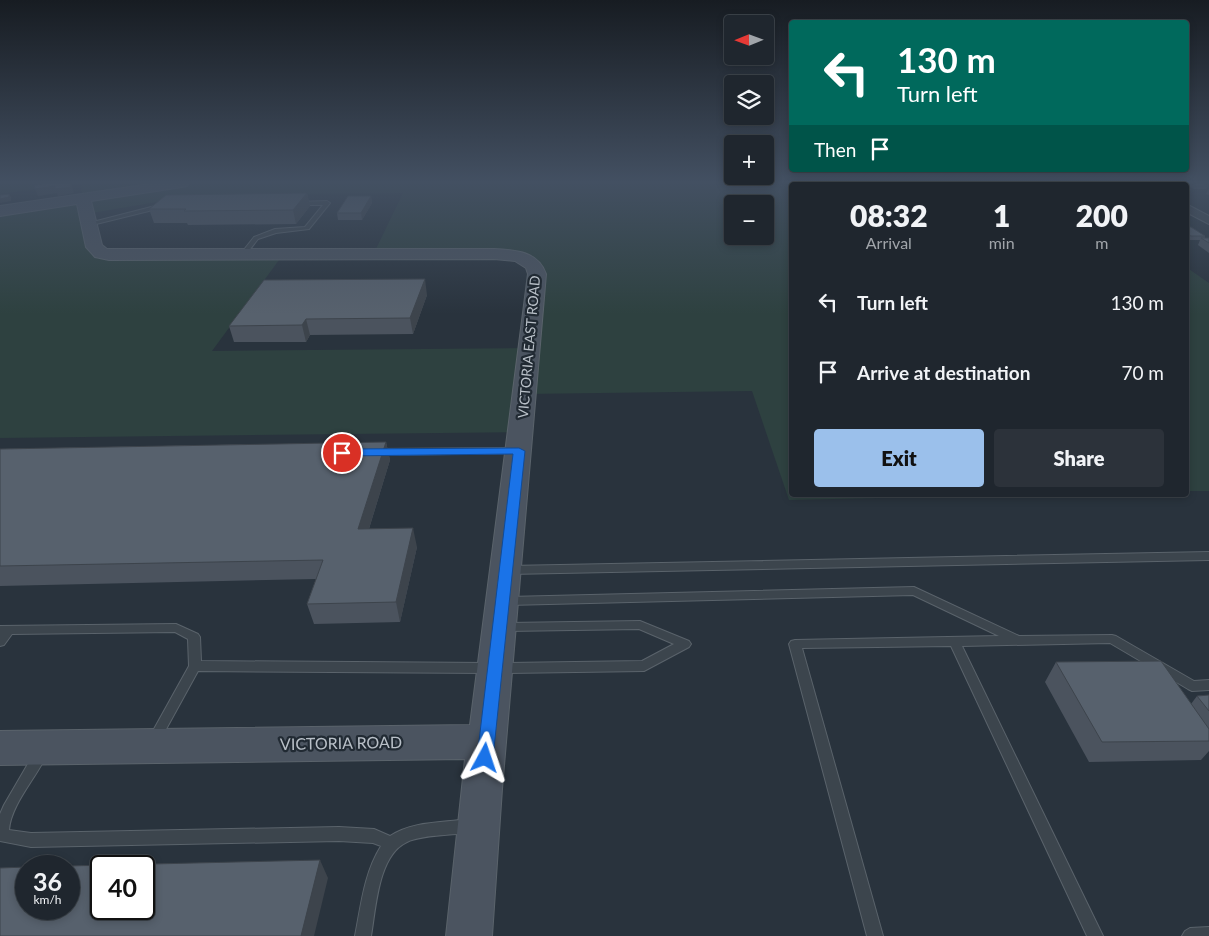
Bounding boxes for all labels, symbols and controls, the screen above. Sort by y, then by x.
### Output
north arrow [724,15,774,65]
map controls [724,15,774,245]
text: 130 m [897,38,996,80]
icon: left [814,40,879,105]
button: layers [724,75,774,125]
text: Turn left [897,80,978,107]
button: + [724,135,774,185]
icon: arrive [866,135,894,163]
text: Then [814,138,856,161]
button: − [724,195,774,245]
text: 08:32 [850,197,928,233]
text: 1 [993,197,1010,233]
text: 200 [1076,197,1128,233]
text: Arrival [866,233,912,252]
text: min [989,233,1015,252]
text: m [1095,233,1108,252]
street label: VICTORIA EAST ROAD [514,275,543,419]
icon: left [814,288,842,316]
text: Turn left [857,291,928,314]
text: 130 m [1110,291,1164,314]
icon: arrive [814,358,842,386]
text: Arrive at destination [857,361,1030,384]
text: 70 m [1121,361,1164,384]
button: Exit [814,429,984,487]
button: Share [994,429,1164,487]
pin [321,432,363,474]
icon: arrive [328,439,356,467]
position arrow [458,731,510,783]
street label: VICTORIA ROAD [280,732,402,753]
speed limit sign: 40 [90,855,155,920]
text: 36 [33,866,62,896]
text: km/h [33,892,62,907]

